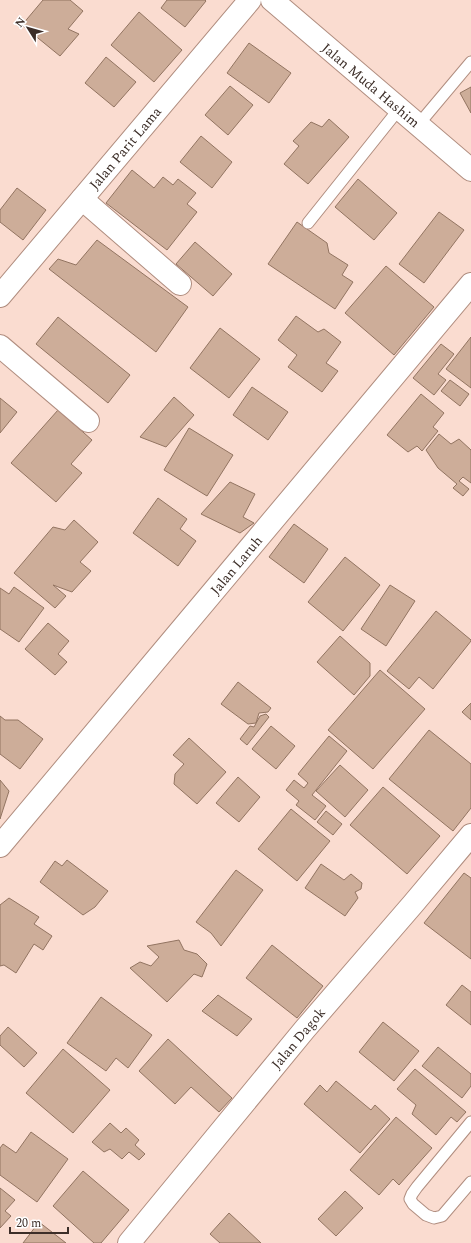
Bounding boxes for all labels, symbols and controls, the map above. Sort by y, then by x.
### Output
north arrow [8,8,48,48]
text: N [11,14,30,31]
street label: Jalan Muda Hashim [317,38,424,133]
street label: Jalan Parit Lama [84,102,167,194]
street label: Jalan Laruh [205,531,267,600]
street label: Jalan Dagok [266,1003,331,1074]
scale bar [10,1209,68,1235]
text: 20 m [16,1214,41,1233]

